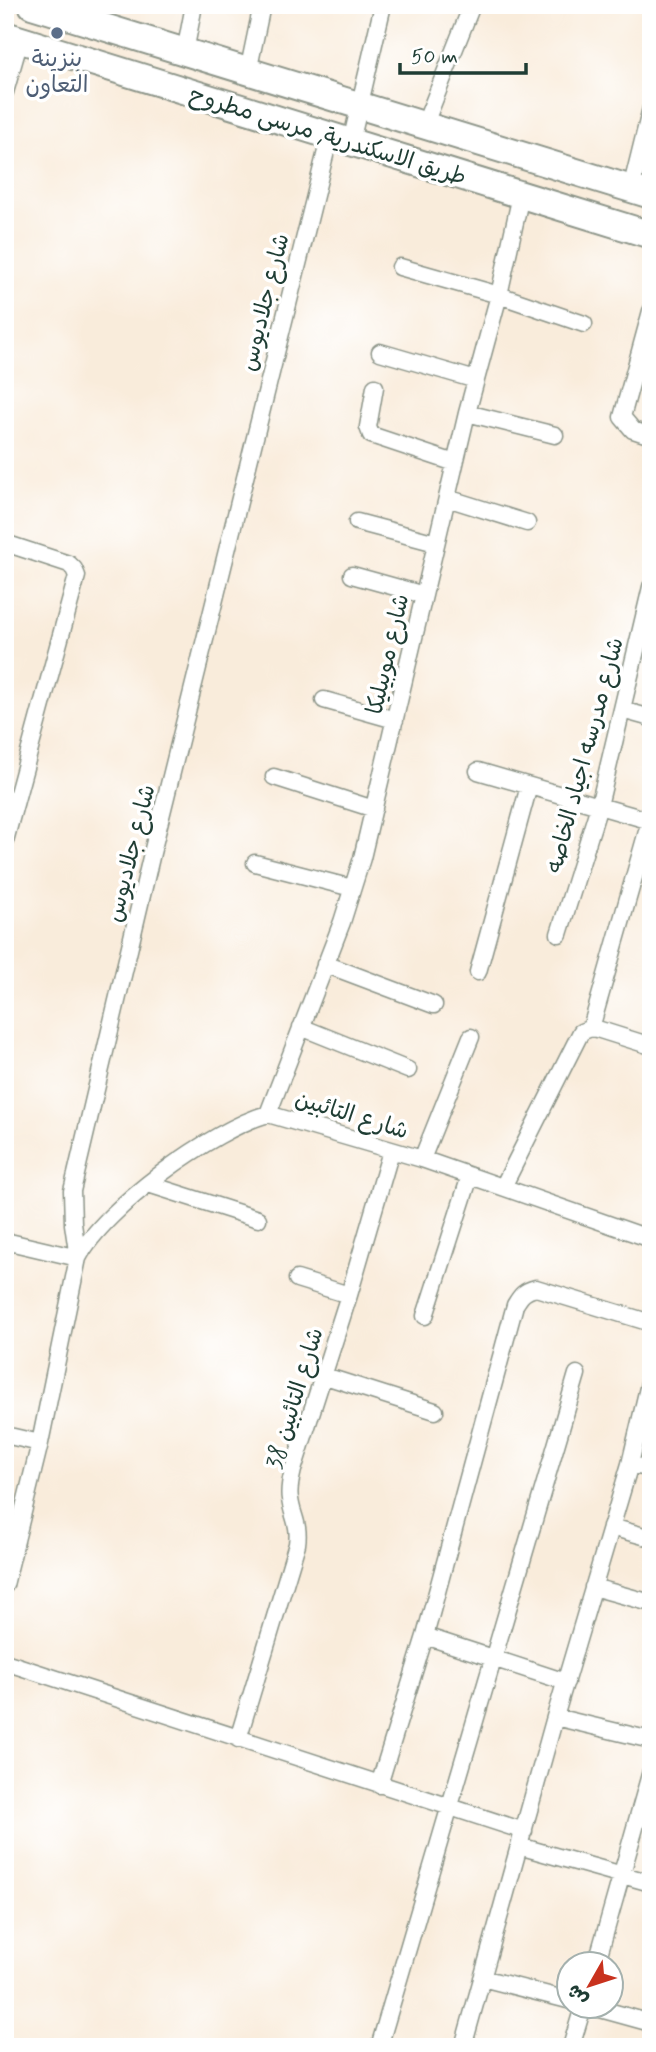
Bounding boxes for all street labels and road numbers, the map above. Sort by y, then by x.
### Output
street label: طريق الاسكندرية, مرسى مطروح [185,80,470,193]
street label: شارع جلاديوس [234,231,298,374]
street label: شارع موبيليكا [361,591,417,718]
street label: شارع مدرسه اجياد الخاصه [540,634,632,877]
street label: شارع جلاديوس [100,782,164,925]
street label: شارع التائبين [291,1084,412,1147]
street label: شارع التائبين 38 [260,1324,332,1473]

